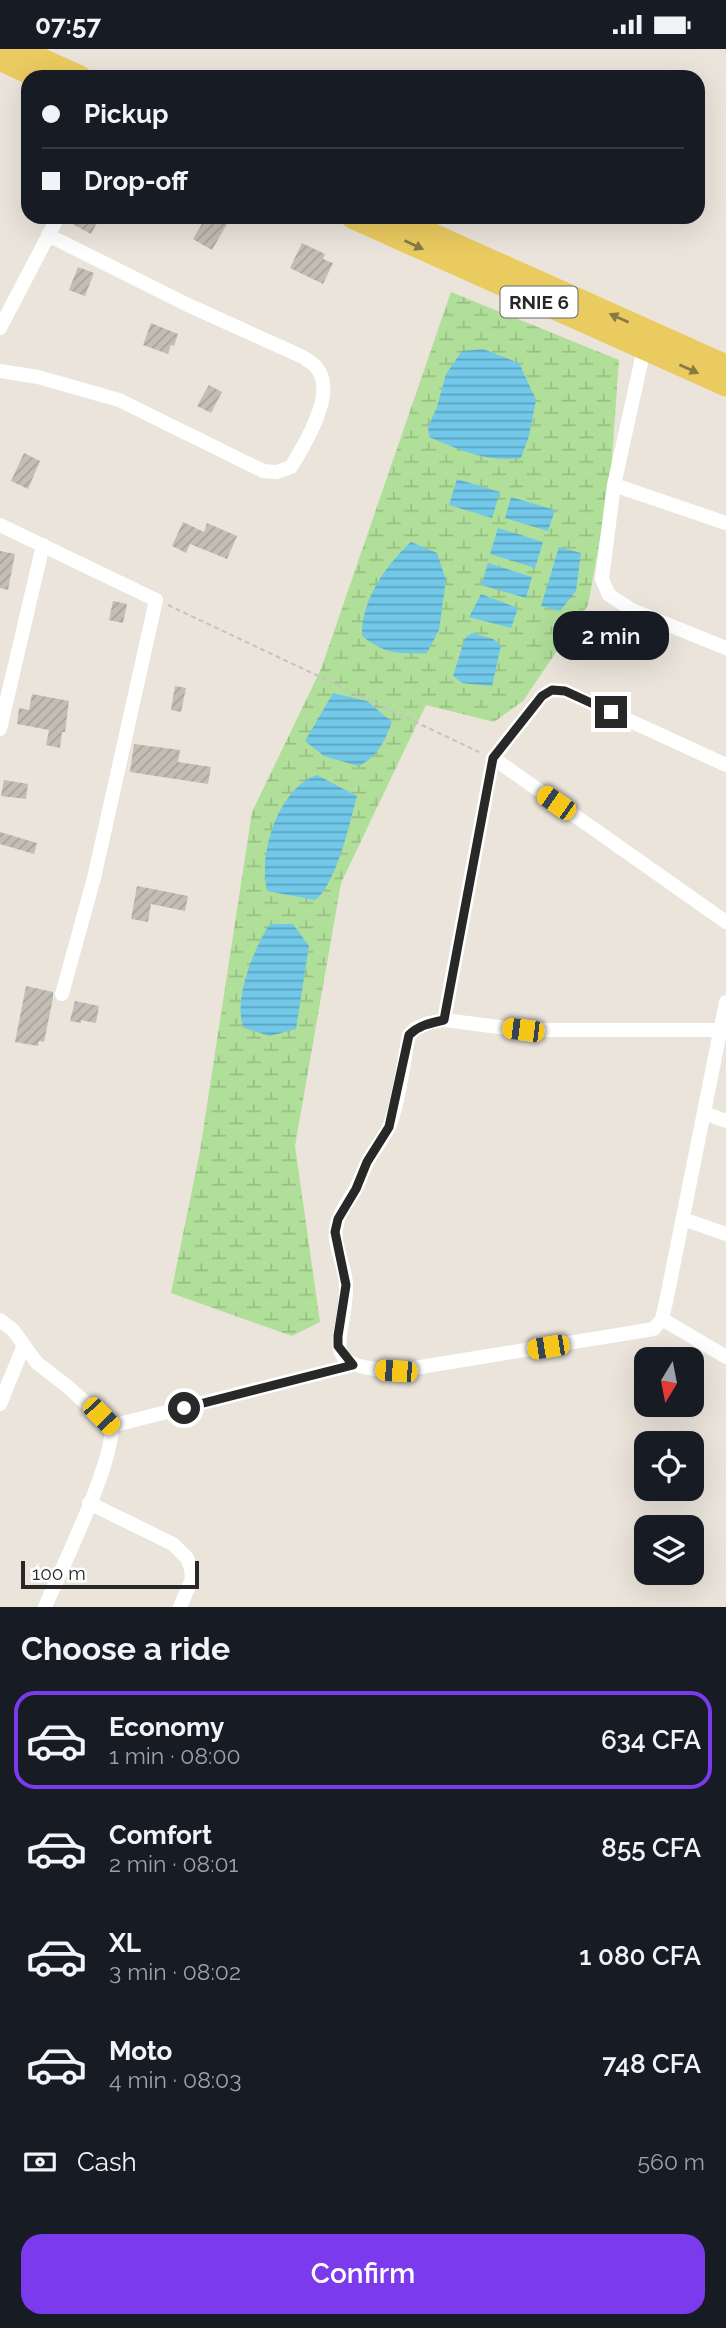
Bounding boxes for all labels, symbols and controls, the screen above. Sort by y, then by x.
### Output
text: 07:57 [35,10,101,40]
text: Pickup [84,99,169,129]
text: Drop-off [84,166,188,196]
one-way arrow [404,239,424,251]
road number: RNIE 6 [500,287,578,317]
one-way arrow [609,312,629,324]
one-way arrow [679,363,699,375]
callout: 2 min [553,611,669,659]
text: 2 min [582,622,640,649]
route end [595,696,627,728]
car [533,782,580,824]
car [501,1017,546,1043]
car [526,1333,571,1361]
north arrow [634,1347,704,1417]
map controls [634,1347,704,1585]
car [375,1359,418,1383]
route start [168,1392,200,1424]
car [79,1394,124,1438]
button: locate [634,1431,704,1501]
button: layers [634,1515,704,1585]
scale bar [21,1558,200,1590]
text: 100 m [32,1562,86,1584]
text: Choose a ride [21,1630,230,1667]
icon: car [25,1709,88,1772]
text: Economy [109,1712,224,1742]
text: 634 CFA [601,1725,701,1755]
text: 1 min · 08:00 [109,1742,241,1769]
icon: car [25,1817,88,1880]
text: Comfort [109,1820,212,1850]
text: 855 CFA [601,1833,701,1863]
text: 2 min · 08:01 [109,1850,238,1877]
icon: car [25,1925,88,1988]
text: XL [109,1928,141,1958]
text: 1 080 CFA [579,1941,701,1971]
text: 3 min · 08:02 [109,1958,241,1985]
icon: car [25,2033,88,2096]
text: Moto [109,2036,172,2066]
text: 748 CFA [602,2049,701,2079]
text: 4 min · 08:03 [109,2066,241,2093]
icon: cash [21,2143,59,2181]
text: Cash [77,2147,137,2177]
text: 560 m [638,2148,705,2175]
button: Confirm [21,2234,705,2314]

